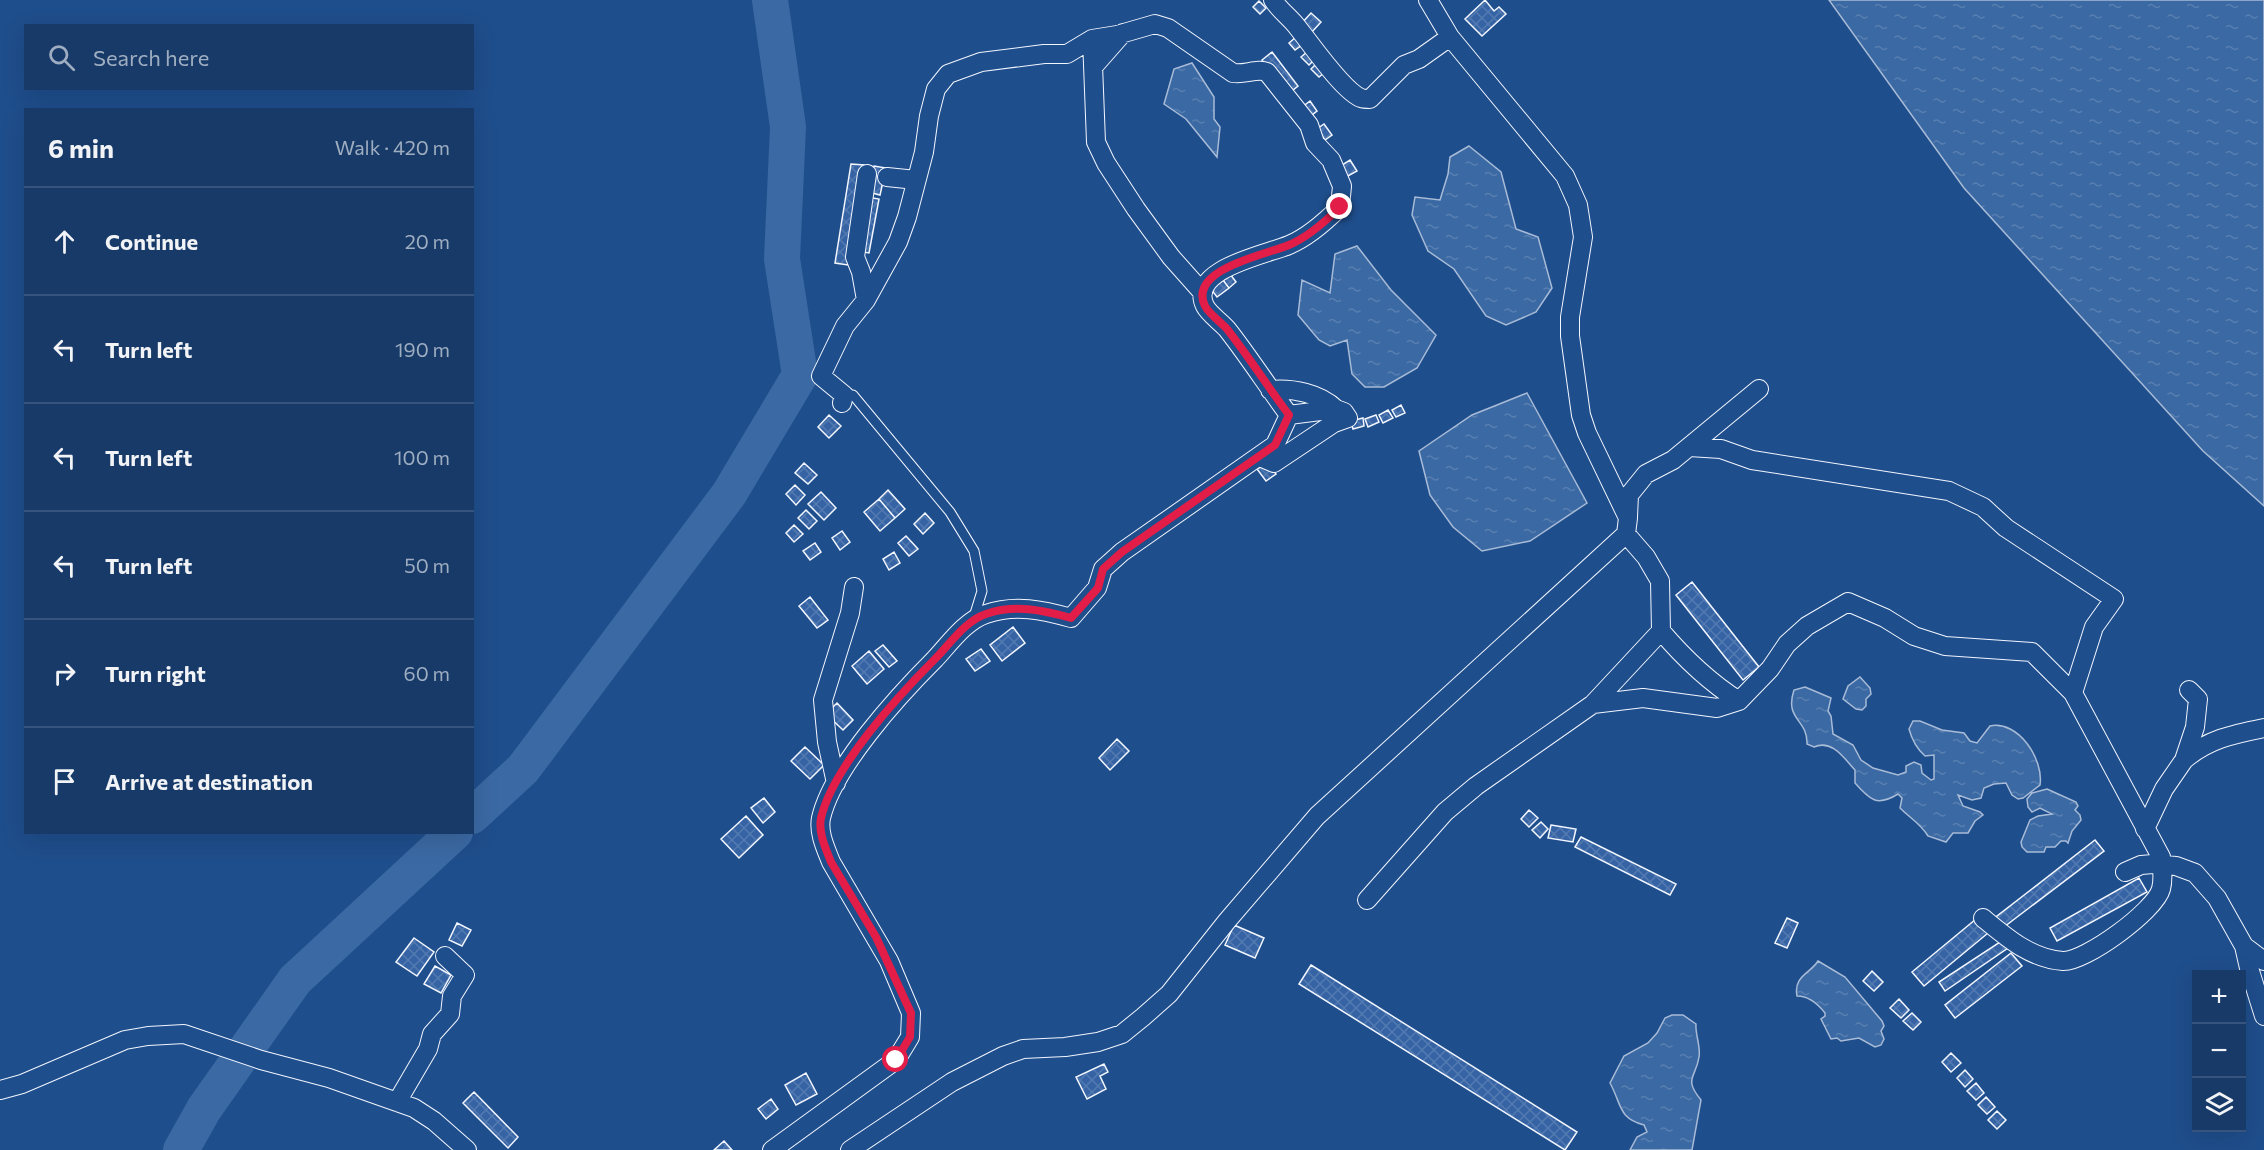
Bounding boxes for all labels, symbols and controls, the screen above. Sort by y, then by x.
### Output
search box [24,24,474,90]
icon: search [45,41,78,74]
text: Search here [93,44,209,71]
text: 6 min [48,132,114,163]
text: Walk · 420 m [335,135,450,159]
route end [1326,193,1352,219]
icon: ahead [48,225,81,258]
text: Continue [105,228,198,255]
text: 20 m [405,229,450,253]
icon: left [48,333,81,366]
text: Turn left [105,336,192,363]
text: 190 m [395,337,450,361]
icon: left [48,441,81,474]
text: Turn left [105,444,192,471]
text: 100 m [394,445,450,469]
icon: left [48,549,81,582]
text: Turn left [105,552,192,579]
text: 50 m [404,553,450,577]
icon: right [48,657,81,690]
text: Turn right [105,660,206,687]
text: 60 m [404,661,450,685]
icon: arrive [48,765,81,798]
text: Arrive at destination [105,768,313,795]
map controls [2192,970,2246,1132]
button: + [2192,970,2246,1024]
button: − [2192,1024,2246,1078]
route start [882,1046,908,1072]
button: layers [2192,1078,2246,1132]

